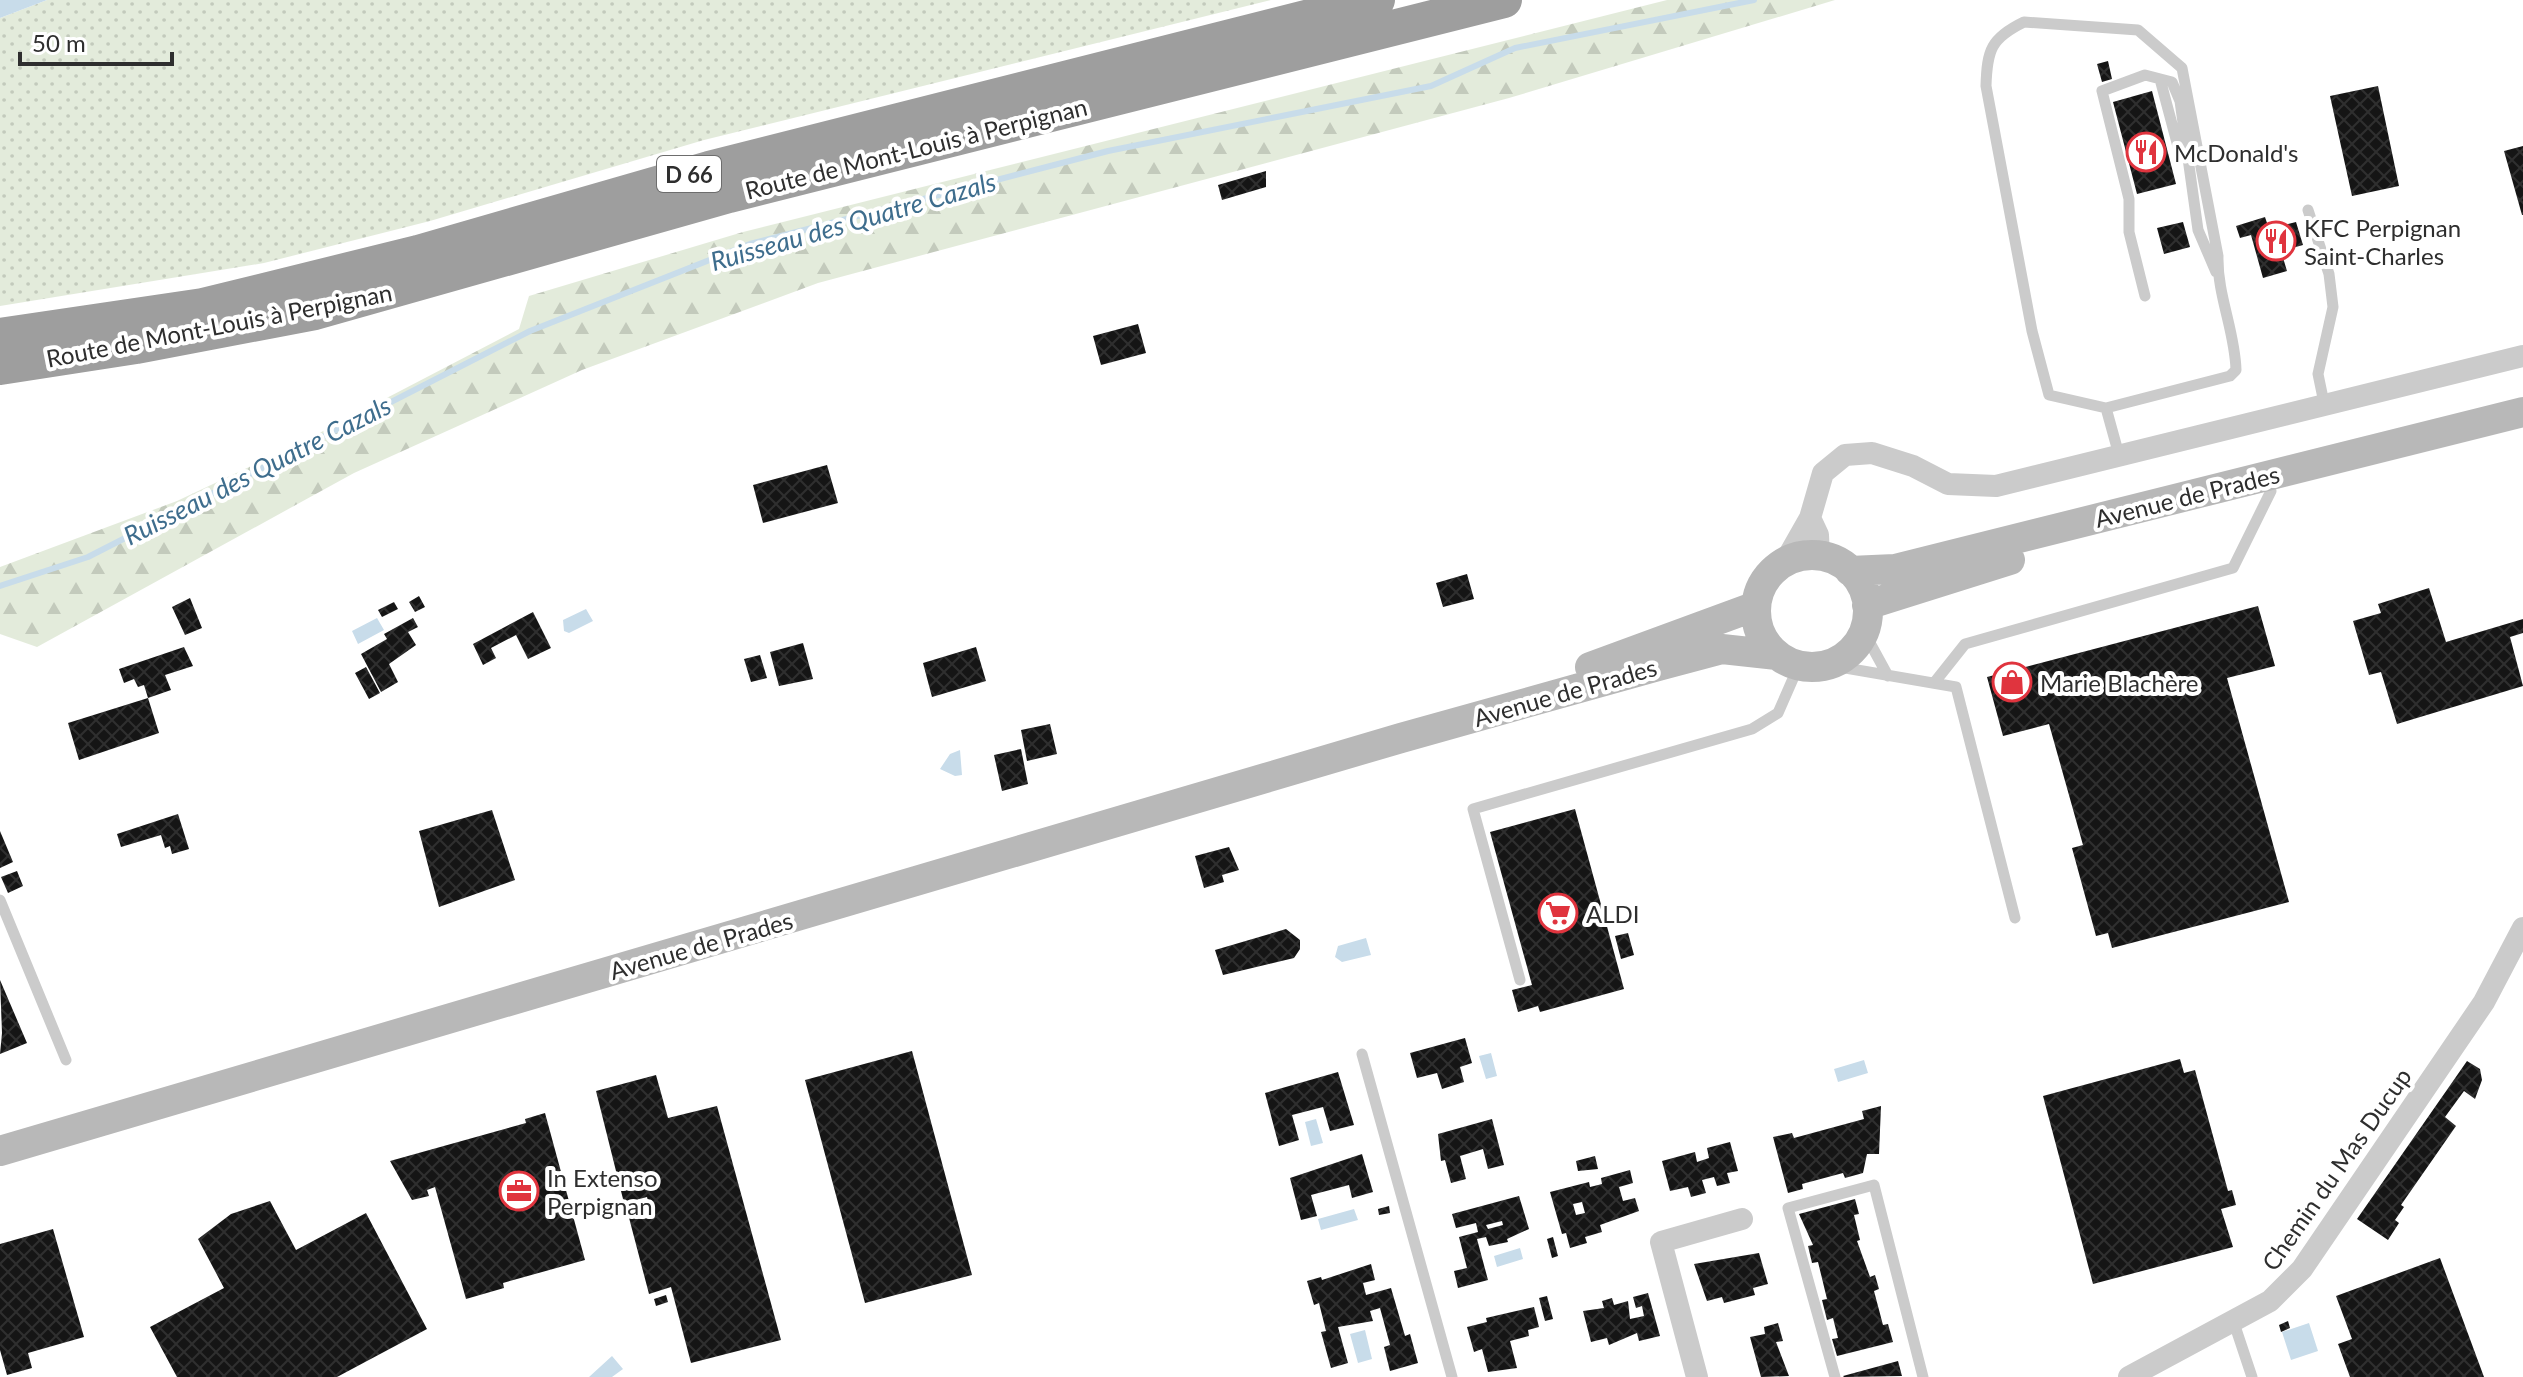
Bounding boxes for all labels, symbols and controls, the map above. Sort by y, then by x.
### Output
scale bar [20,16,172,66]
text: 50 m [32,28,86,57]
street label: Route de Mont-Louis à Perpignan [742,91,1090,205]
restaurant icon: McDonald's [2125,131,2167,173]
place label: McDonald's [2174,138,2298,167]
road number: D 66 [657,156,721,192]
water label: Ruisseau des Quatre Cazals [707,165,999,277]
place label: KFC Perpignan Saint-Charles [2304,213,2461,270]
restaurant icon: KFC Perpignan Saint-Charles [2255,220,2297,262]
street label: Route de Mont-Louis à Perpignan [44,277,394,373]
water label: Ruisseau des Quatre Cazals [118,389,396,551]
street label: Avenue de Prades [2092,459,2282,533]
street label: Avenue de Prades [1470,652,1660,732]
shop icon: Marie Blachère [1991,661,2033,703]
place label: Marie Blachère [2040,668,2198,697]
supermarket icon: ALDI [1537,892,1579,934]
place label: ALDI [1586,899,1640,928]
street label: Avenue de Prades [606,905,796,985]
street label: Chemin du Mas Ducup [2255,1062,2417,1276]
place label: In Extenso Perpignan [547,1163,658,1220]
office icon: In Extenso Perpignan [498,1170,540,1212]

